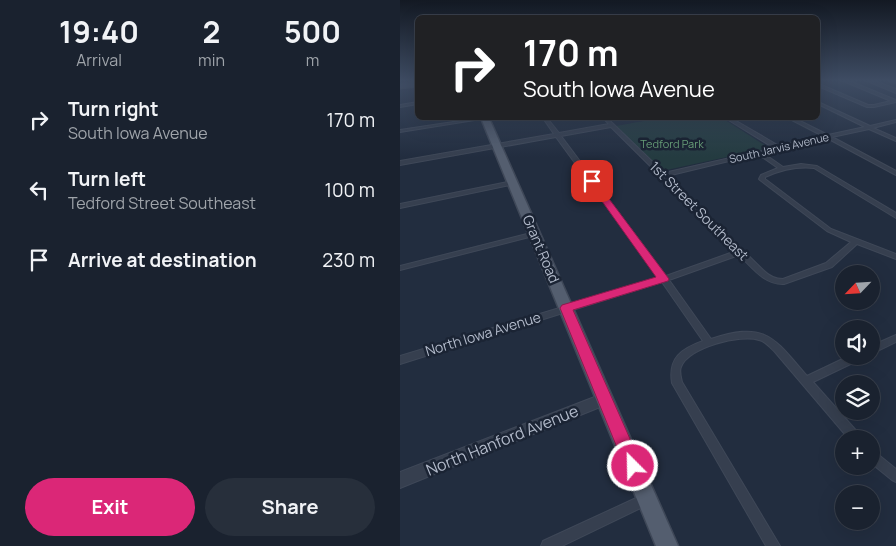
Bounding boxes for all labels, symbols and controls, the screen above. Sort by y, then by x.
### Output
text: 19:40 [59,11,139,52]
text: 2 [203,11,220,52]
text: 500 [284,11,341,52]
text: 170 m [523,29,619,77]
icon: right [440,35,505,100]
text: Arrival [76,49,122,71]
text: min [198,49,225,71]
text: m [306,49,319,71]
text: South Iowa Avenue [523,74,715,104]
text: Turn right [68,96,158,122]
icon: right [25,106,53,134]
text: 170 m [327,107,375,133]
text: South Iowa Avenue [68,122,208,144]
street label: South Jarvis Avenue [728,129,831,166]
park label: Tedford Park [640,136,704,151]
street label: 1st Street Southeast [646,157,753,265]
pin [571,160,613,202]
text: Turn left [68,166,146,192]
icon: arrive [578,167,606,195]
icon: left [25,176,53,204]
text: 100 m [324,177,375,203]
text: Tedford Street Southeast [68,192,256,214]
street label: Grant Road [519,212,564,286]
icon: arrive [25,246,53,274]
text: Arrive at destination [68,247,257,273]
text: 230 m [322,247,375,273]
north arrow [835,265,880,310]
map controls [835,265,880,530]
street label: North Iowa Avenue [423,307,543,360]
button: sound [835,320,880,365]
button: layers [835,375,880,420]
street label: North Hanford Avenue [423,399,581,481]
button: + [835,430,880,475]
position arrow [606,439,658,491]
button: Exit [25,478,195,536]
button: Share [205,478,375,536]
button: − [835,485,880,530]

